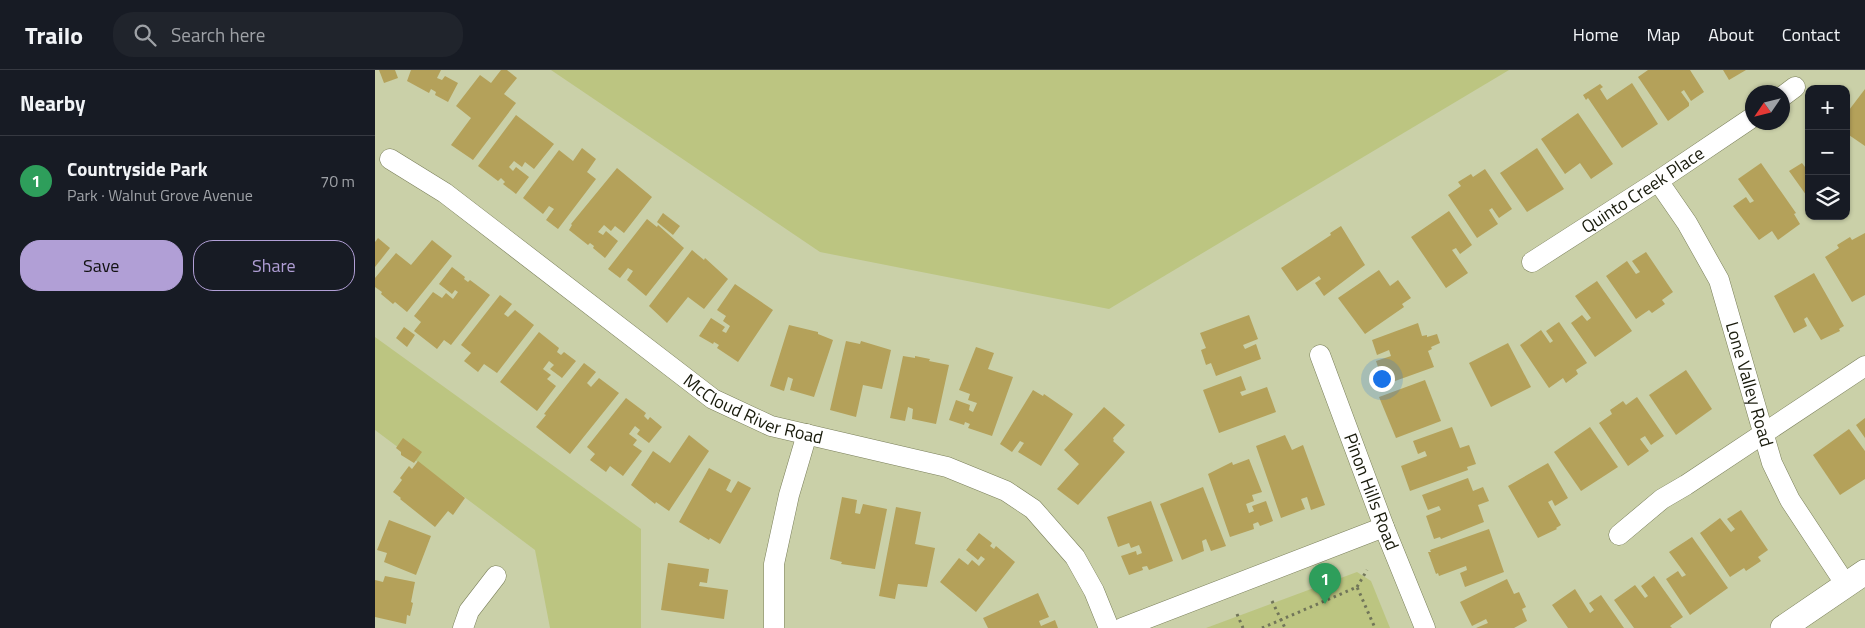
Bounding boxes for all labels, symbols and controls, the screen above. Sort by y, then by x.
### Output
search box [113,12,463,57]
text: Trailo [25,17,83,53]
text: Search here [171,20,265,49]
icon: search [131,21,159,49]
text: Home [1573,21,1619,48]
text: Map [1647,21,1680,48]
text: About [1708,21,1754,48]
text: Contact [1782,21,1840,48]
north arrow [1745,85,1790,130]
map controls [1805,85,1850,220]
button: + [1805,85,1850,130]
text: Nearby [20,87,85,119]
button: − [1805,130,1850,175]
street label: Quinto Creek Place [1576,140,1709,240]
text: Countryside Park [67,154,207,183]
text: 1 [32,169,40,193]
text: 70 m [320,169,355,193]
button: layers [1805,175,1850,220]
text: Park · Walnut Grove Avenue [67,183,253,207]
button: Save [20,240,183,291]
button: Share [193,240,355,291]
street label: Lone Valley Road [1719,319,1781,450]
your location [1369,366,1395,392]
street label: McCloud River Road [678,367,826,451]
street label: Pinon Hills Road [1337,429,1406,554]
pin: 1 [1309,563,1341,604]

